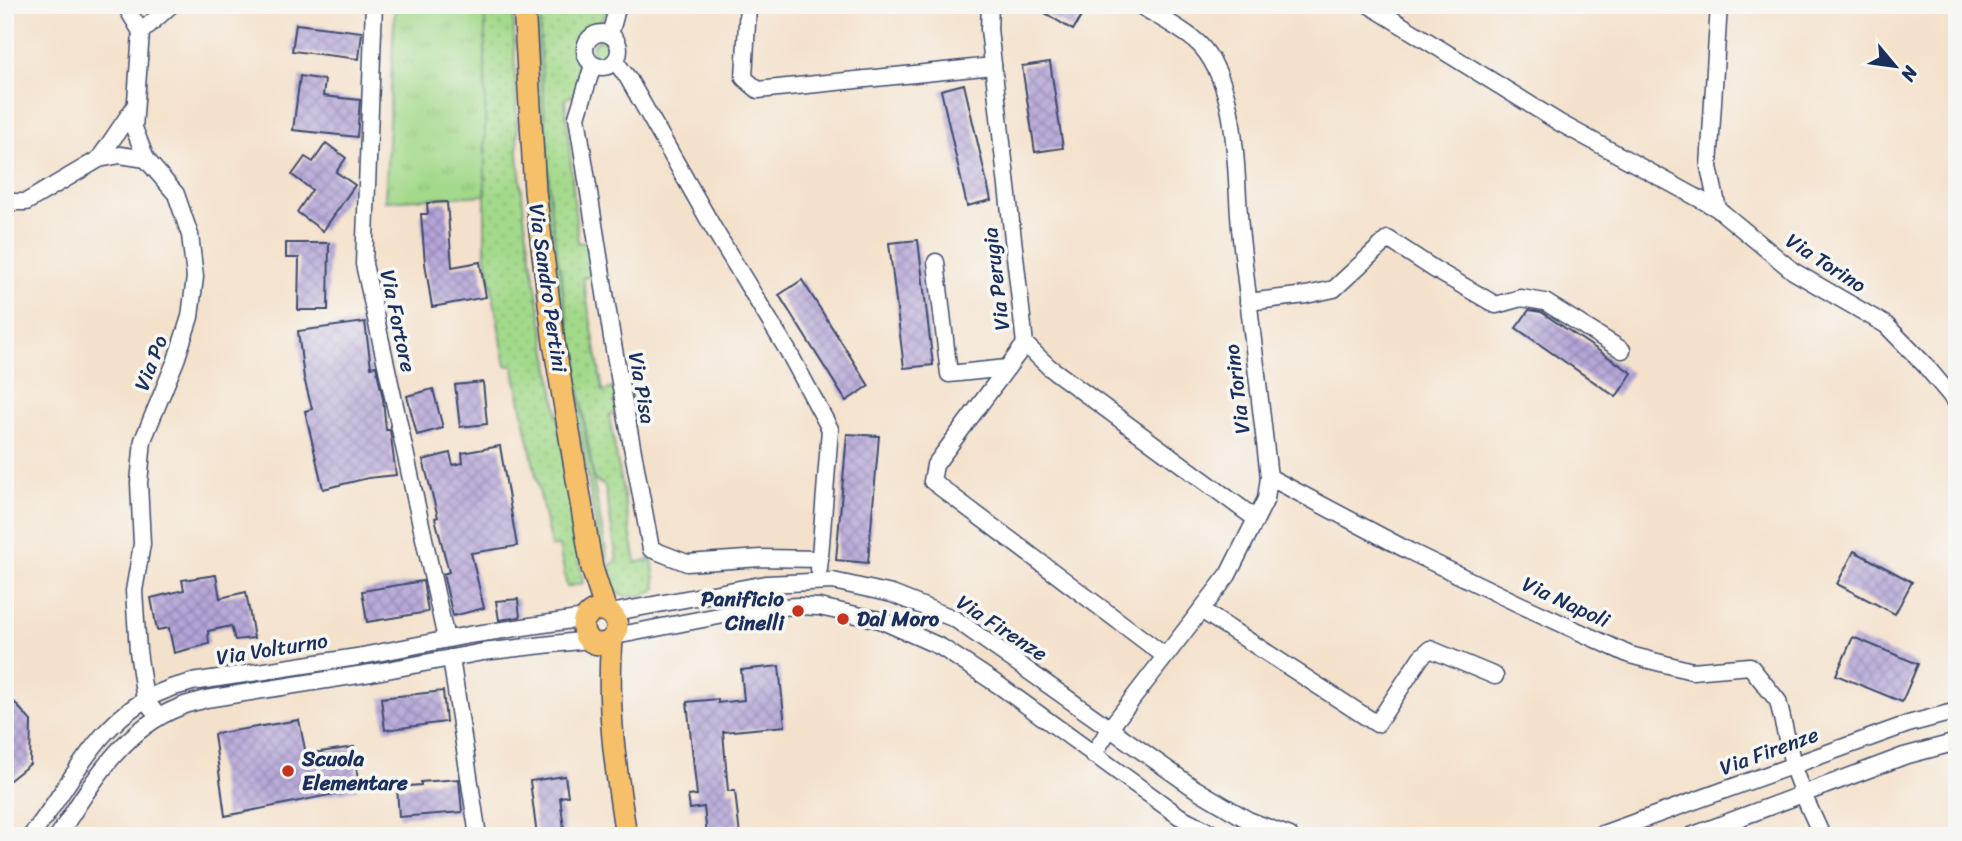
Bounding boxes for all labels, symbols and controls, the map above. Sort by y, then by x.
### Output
north arrow [1860,32,1930,102]
text: N [1891,59,1928,88]
street label: Via Sandro Pertini [517,201,579,376]
street label: Via Torino [1778,222,1874,304]
street label: Via Perugia [971,225,1021,333]
street label: Via Fortore [369,266,427,376]
street label: Via Po [123,330,179,396]
street label: Via Torino [1213,342,1261,436]
street label: Via Pisa [617,349,667,427]
street label: Via Napoli [1516,565,1617,639]
place label: Panificio Cinelli [701,580,785,642]
street label: Via Firenze [948,584,1056,672]
place label: Dal Moro [857,600,940,638]
marker: Panificio Cinelli [790,603,806,619]
marker: Dal Moro [835,611,851,627]
street label: Via Volturno [214,621,331,677]
street label: Via Firenze [1714,715,1824,786]
place label: Scuola Elementare [301,740,408,802]
marker: Scuola Elementare [280,763,296,779]

